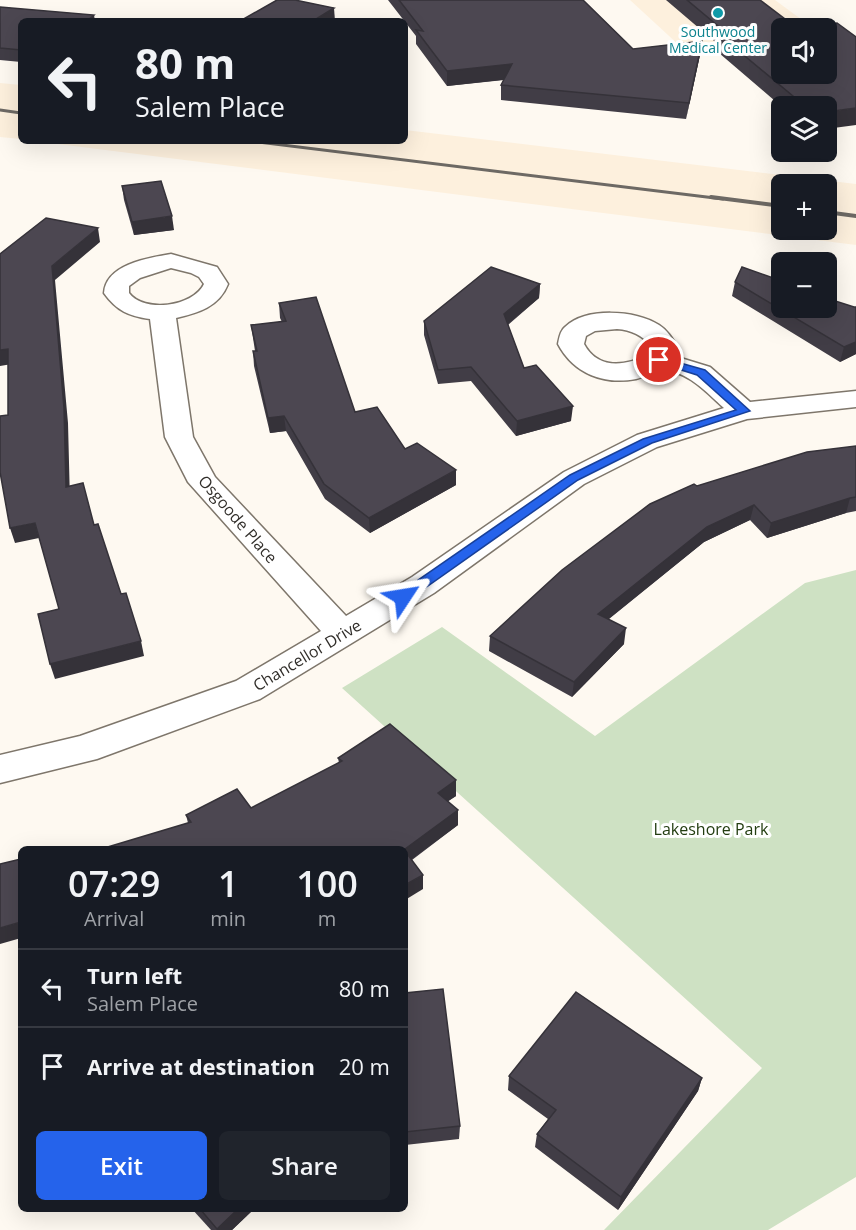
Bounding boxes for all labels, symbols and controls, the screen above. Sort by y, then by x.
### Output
marker: Southwood Medical Center [711,6,725,20]
map controls [771,18,837,318]
button: sound [771,18,837,84]
place label: Southwood Medical Center [669,22,767,57]
text: 80 m [135,34,235,91]
icon: left [36,42,114,120]
text: Salem Place [135,88,285,125]
button: layers [771,96,837,162]
button: + [771,174,837,240]
button: − [771,252,837,318]
pin [633,334,684,385]
icon: arrive [642,343,675,376]
street label: Osgoode Place [194,470,282,568]
position arrow [371,565,435,629]
street label: Chancellor Drive [249,614,365,696]
park label: Lakeshore Park [654,818,769,840]
text: 07:29 [68,859,160,908]
text: 1 [218,859,239,908]
text: 100 [296,859,358,908]
text: Arrival [84,905,144,932]
text: min [210,905,246,932]
text: m [318,905,336,932]
text: Turn left [87,960,182,990]
icon: left [36,972,69,1005]
text: 80 m [339,973,390,1003]
text: Salem Place [87,990,198,1017]
icon: arrive [36,1050,69,1083]
text: Arrive at destination [87,1051,315,1081]
text: 20 m [339,1051,390,1081]
button: Exit [36,1131,207,1200]
button: Share [219,1131,390,1200]

